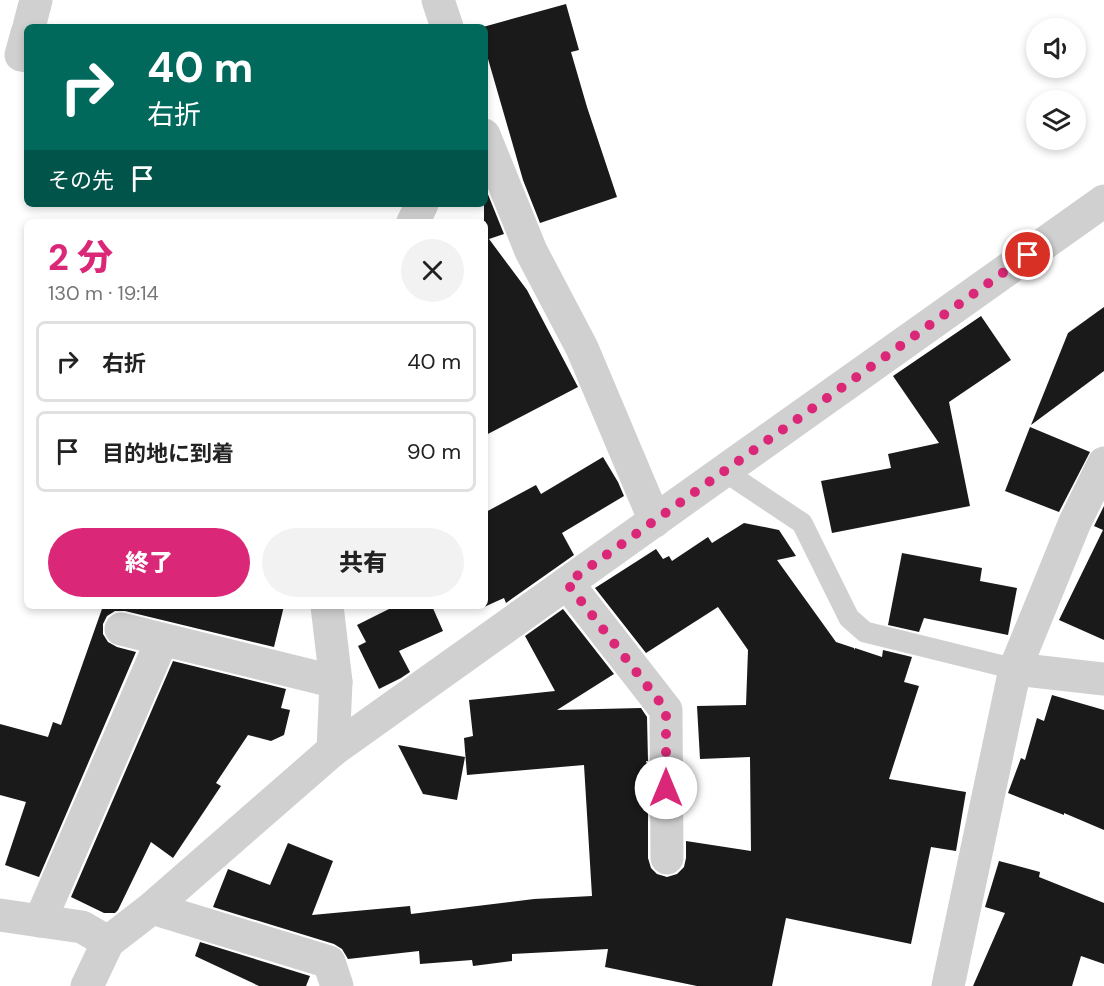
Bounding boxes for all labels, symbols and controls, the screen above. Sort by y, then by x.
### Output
map controls [1026,18,1086,150]
button: sound [1026,18,1086,78]
text: 40 m [147,40,253,95]
icon: right [48,48,126,126]
button: layers [1026,90,1086,150]
text: 右折 [147,97,201,132]
icon: arrive [126,162,159,195]
text: その先 [48,166,114,195]
pin [1002,229,1053,280]
text: 2 分 [48,234,113,281]
icon: arrive [1011,238,1044,271]
button: close [401,239,464,302]
text: 130 m · 19:14 [48,280,159,306]
icon: right [51,345,84,378]
text: 40 m [407,347,461,376]
text: 右折 [102,349,146,378]
icon: arrive [51,435,84,468]
text: 90 m [407,437,461,466]
text: 目的地に到着 [102,439,234,468]
button: 終了 [48,528,250,597]
button: 共有 [262,528,464,597]
position arrow [634,756,698,820]

